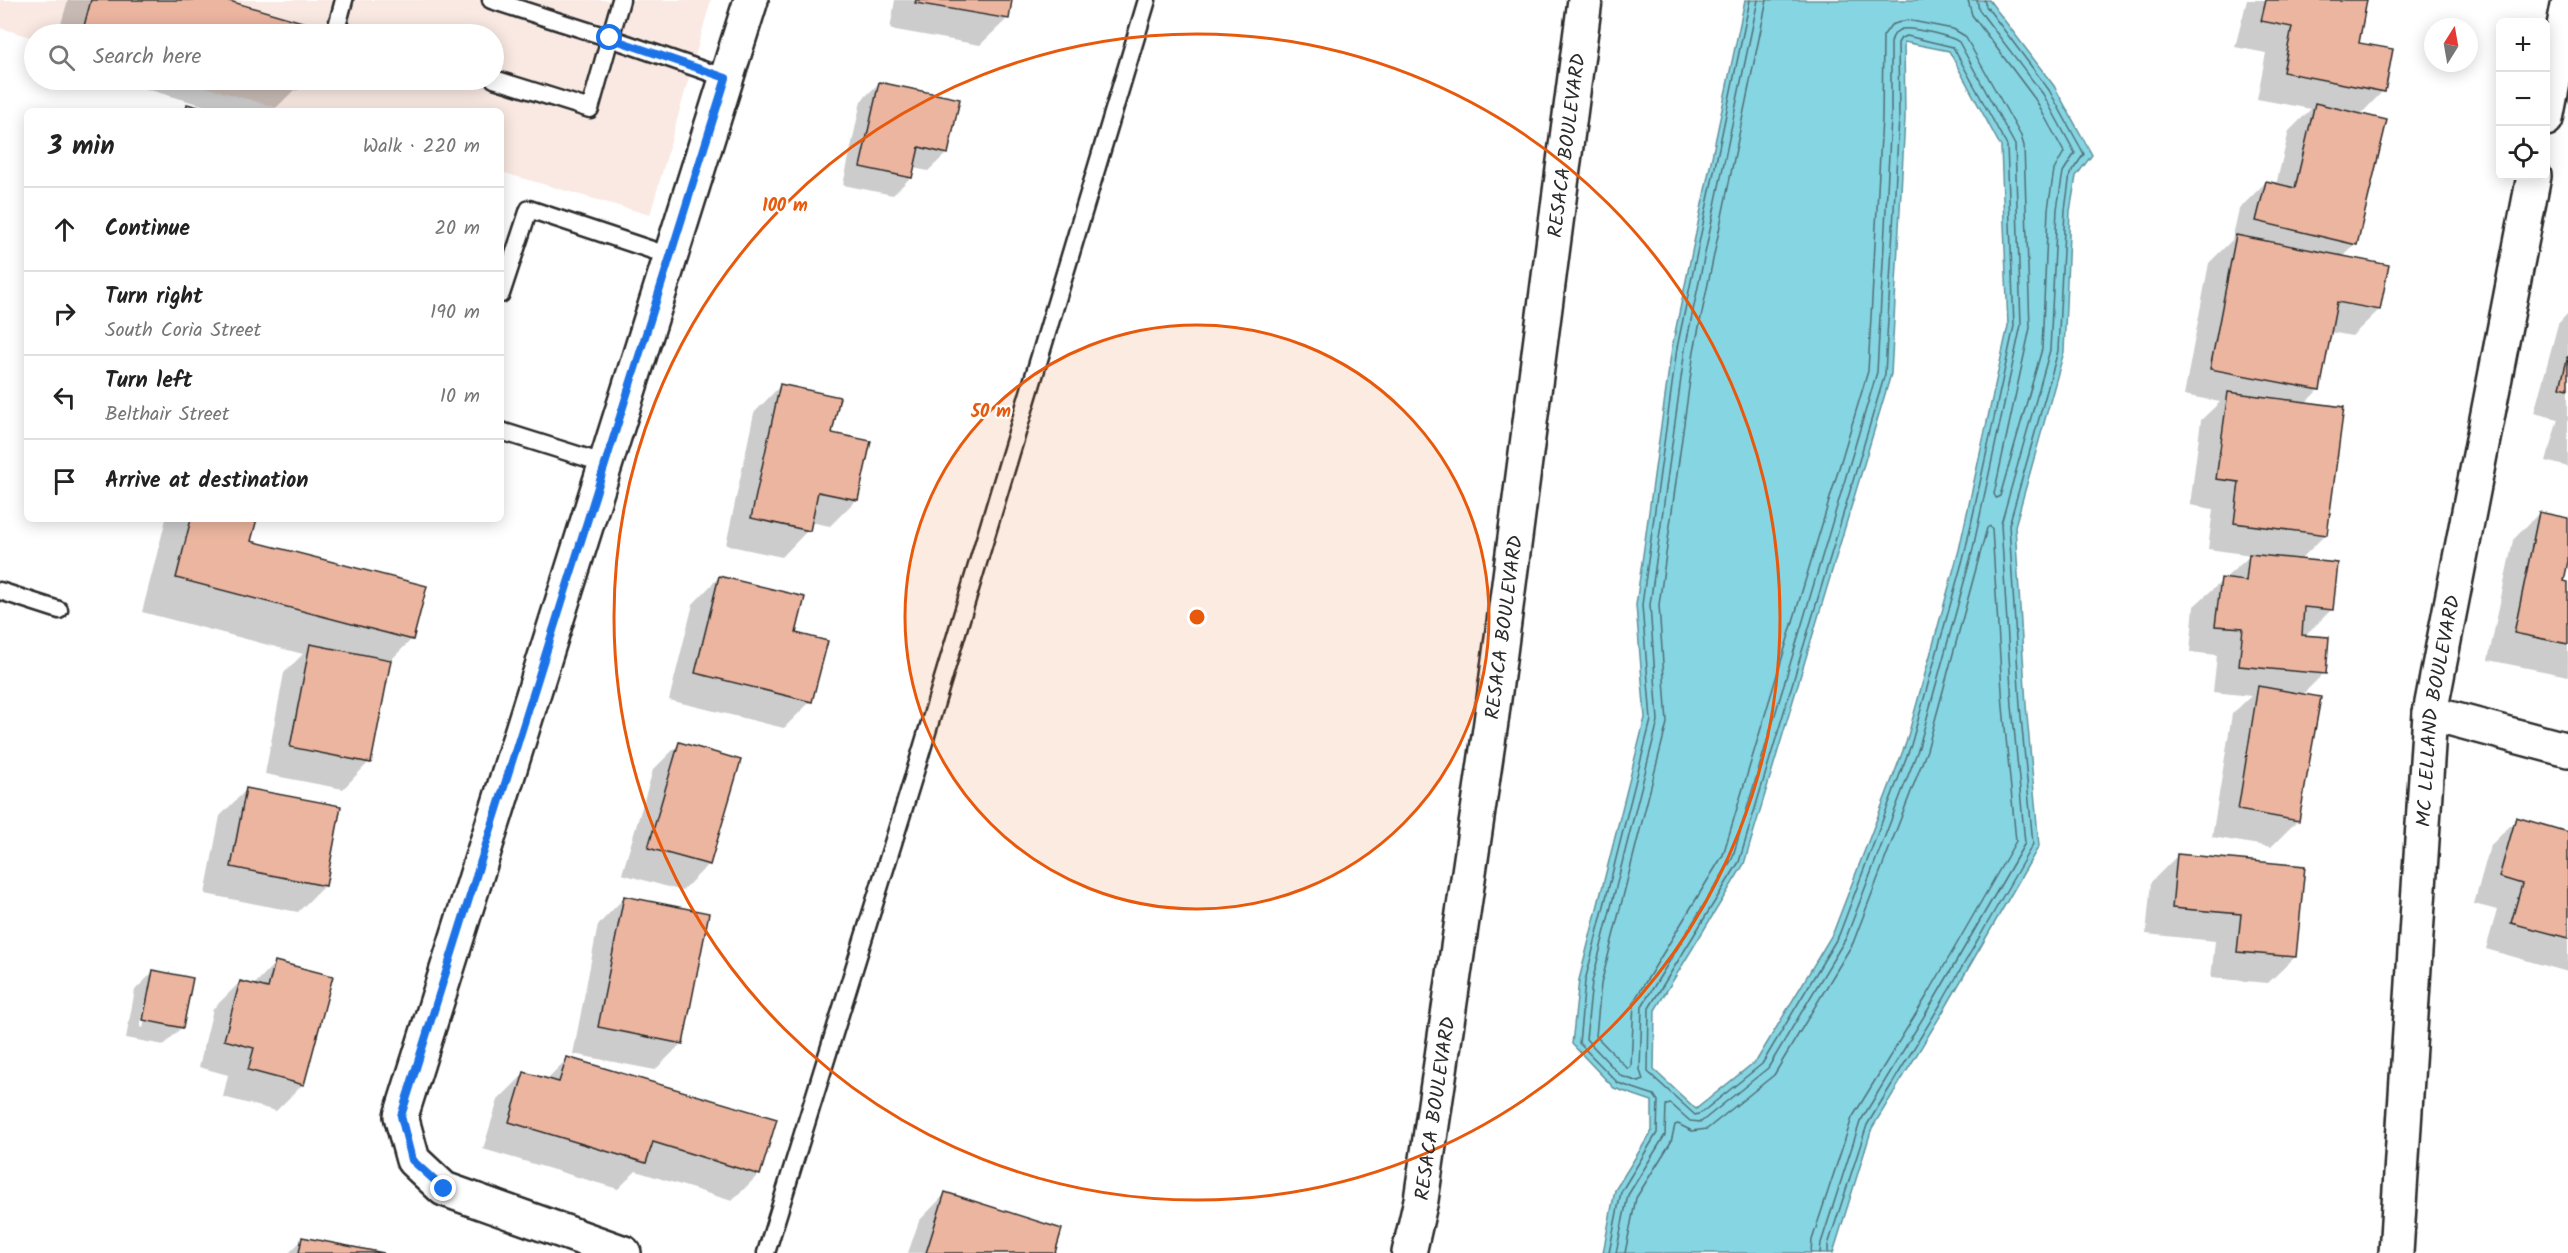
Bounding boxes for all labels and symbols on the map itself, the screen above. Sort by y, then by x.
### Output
north arrow [2424,18,2478,72]
route start [596,24,622,50]
street label: RESACA BOULEVARD [1540,51,1596,240]
text: 100 m [762,192,808,221]
text: 50 m [970,398,1011,427]
street label: RESACA BOULEVARD [1477,533,1533,721]
street label: MC LELLAND BOULEVARD [2409,593,2470,828]
centre of rings [1187,607,1207,627]
street label: RESACA BOULEVARD [1407,1014,1466,1203]
route end [430,1175,456,1201]

